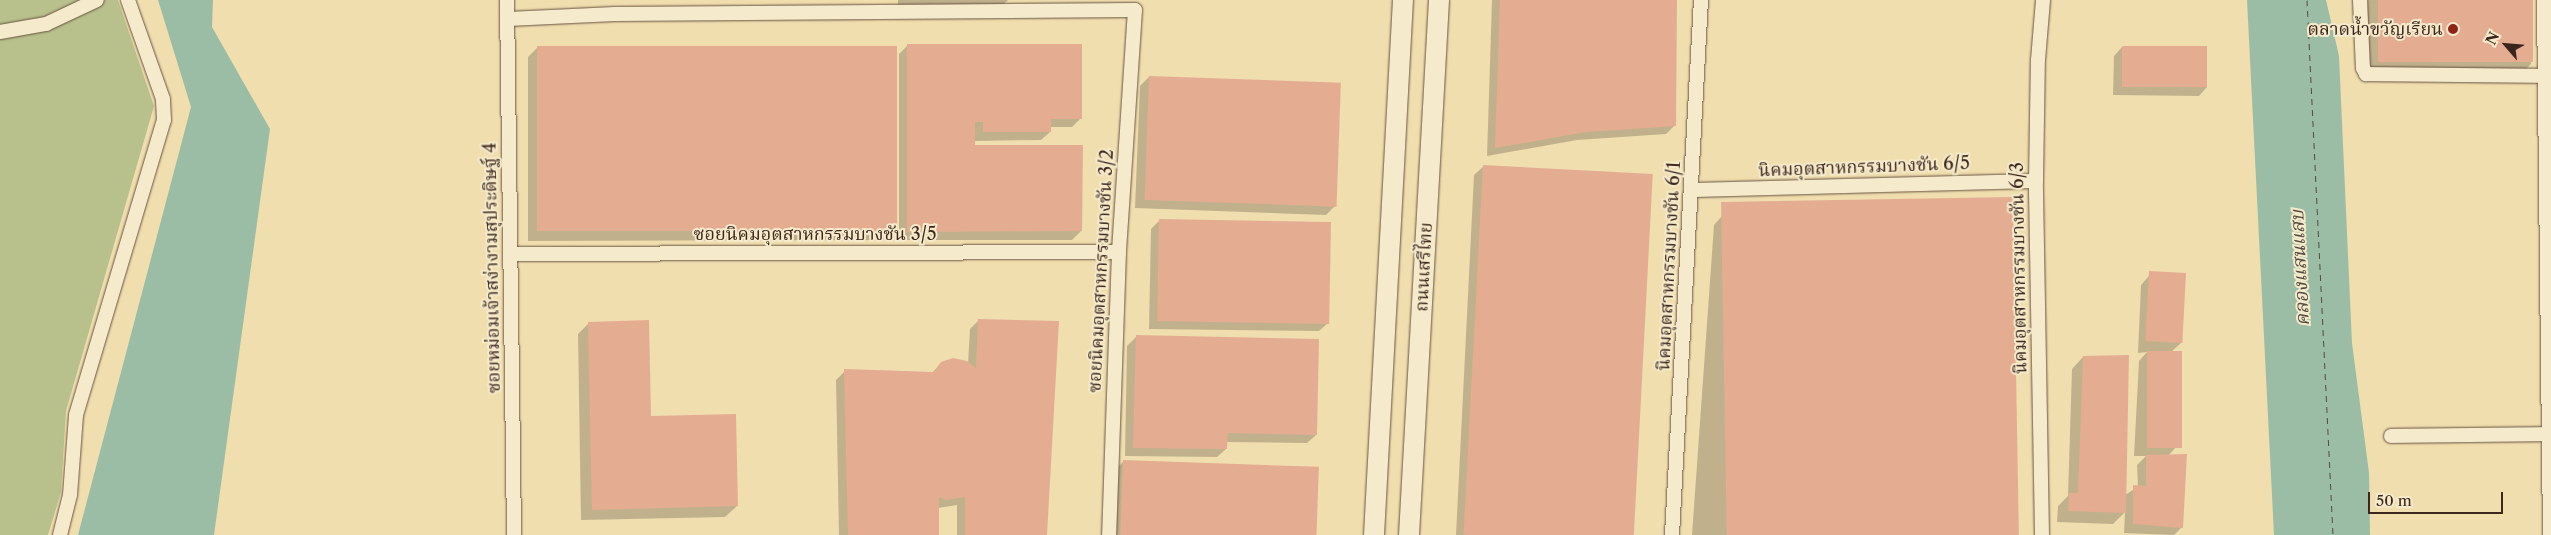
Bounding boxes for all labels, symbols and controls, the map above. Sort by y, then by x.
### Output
place label: ตลาดน้ำขวัญเรียน [2307,18,2443,40]
north arrow [2481,20,2531,70]
marker: ตลาดน้ำขวัญเรียน [2447,23,2459,35]
text: N [2482,29,2503,48]
street label: ซอยหม่อมเจ้าสง่างามสุประดิษฐ์ 4 [479,142,505,394]
street label: ซอยนิคมอุตสาหกรรมบางชัน 3/2 [1084,149,1118,393]
street label: นิคมอุตสาหกรรมบางชัน 6/5 [1758,153,1970,181]
street label: นิคมอุตสาหกรรมบางชัน 6/1 [1653,161,1685,371]
street label: นิคมอุตสาหกรรมบางชัน 6/3 [2006,162,2032,374]
water label: คลองแสนแสบ [2286,209,2314,327]
street label: ถนนเสรีไทย [1411,222,1437,312]
street label: ซอยนิคมอุตสาหกรรมบางชัน 3/5 [694,223,936,245]
scale bar [2371,482,2506,514]
text: 50 m [2376,491,2412,510]

